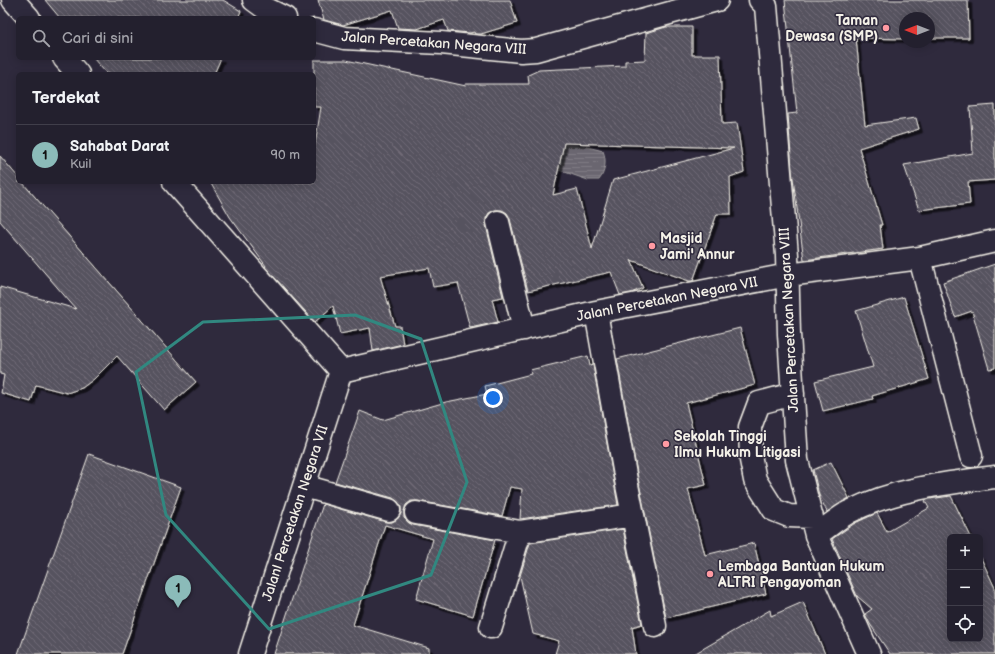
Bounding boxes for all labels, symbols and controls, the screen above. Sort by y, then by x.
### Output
place label: Taman Dewasa (SMP) [785,12,878,45]
north arrow [899,12,935,48]
search box [16,16,316,60]
marker: Taman Dewasa (SMP) [881,23,891,33]
icon: search [30,27,52,49]
street label: Jalan Percetakan Negara VIII [341,28,527,58]
text: Cari di sini [62,29,133,48]
text: Terdekat [32,88,100,108]
text: Sahabat Darat [70,137,169,156]
text: 1 [42,147,48,163]
text: 90 m [271,147,300,163]
text: Kuil [70,156,91,172]
street label: Jalan Percetakan Negara VIII [776,227,802,413]
place label: Masjid Jami' Annur [660,230,735,263]
marker: Masjid Jami' Annur [647,241,657,251]
street label: Jalanl Percetakan Negara VII [575,273,759,325]
your location [483,388,503,408]
street label: Jalanl Percetakan Negara VII [258,423,332,603]
place label: Sekolah Tinggi Ilmu Hukum Litigasi [674,428,801,461]
marker: Sekolah Tinggi Ilmu Hukum Litigasi [661,439,671,449]
map controls [947,534,983,642]
button: + [947,534,983,570]
place label: Lembaga Bantuan Hukum ALTRI Pengayoman [717,558,884,591]
marker: Lembaga Bantuan Hukum ALTRI Pengayoman [705,569,715,579]
button: − [947,570,983,606]
pin: 1 [165,575,191,608]
button: locate [947,606,983,642]

